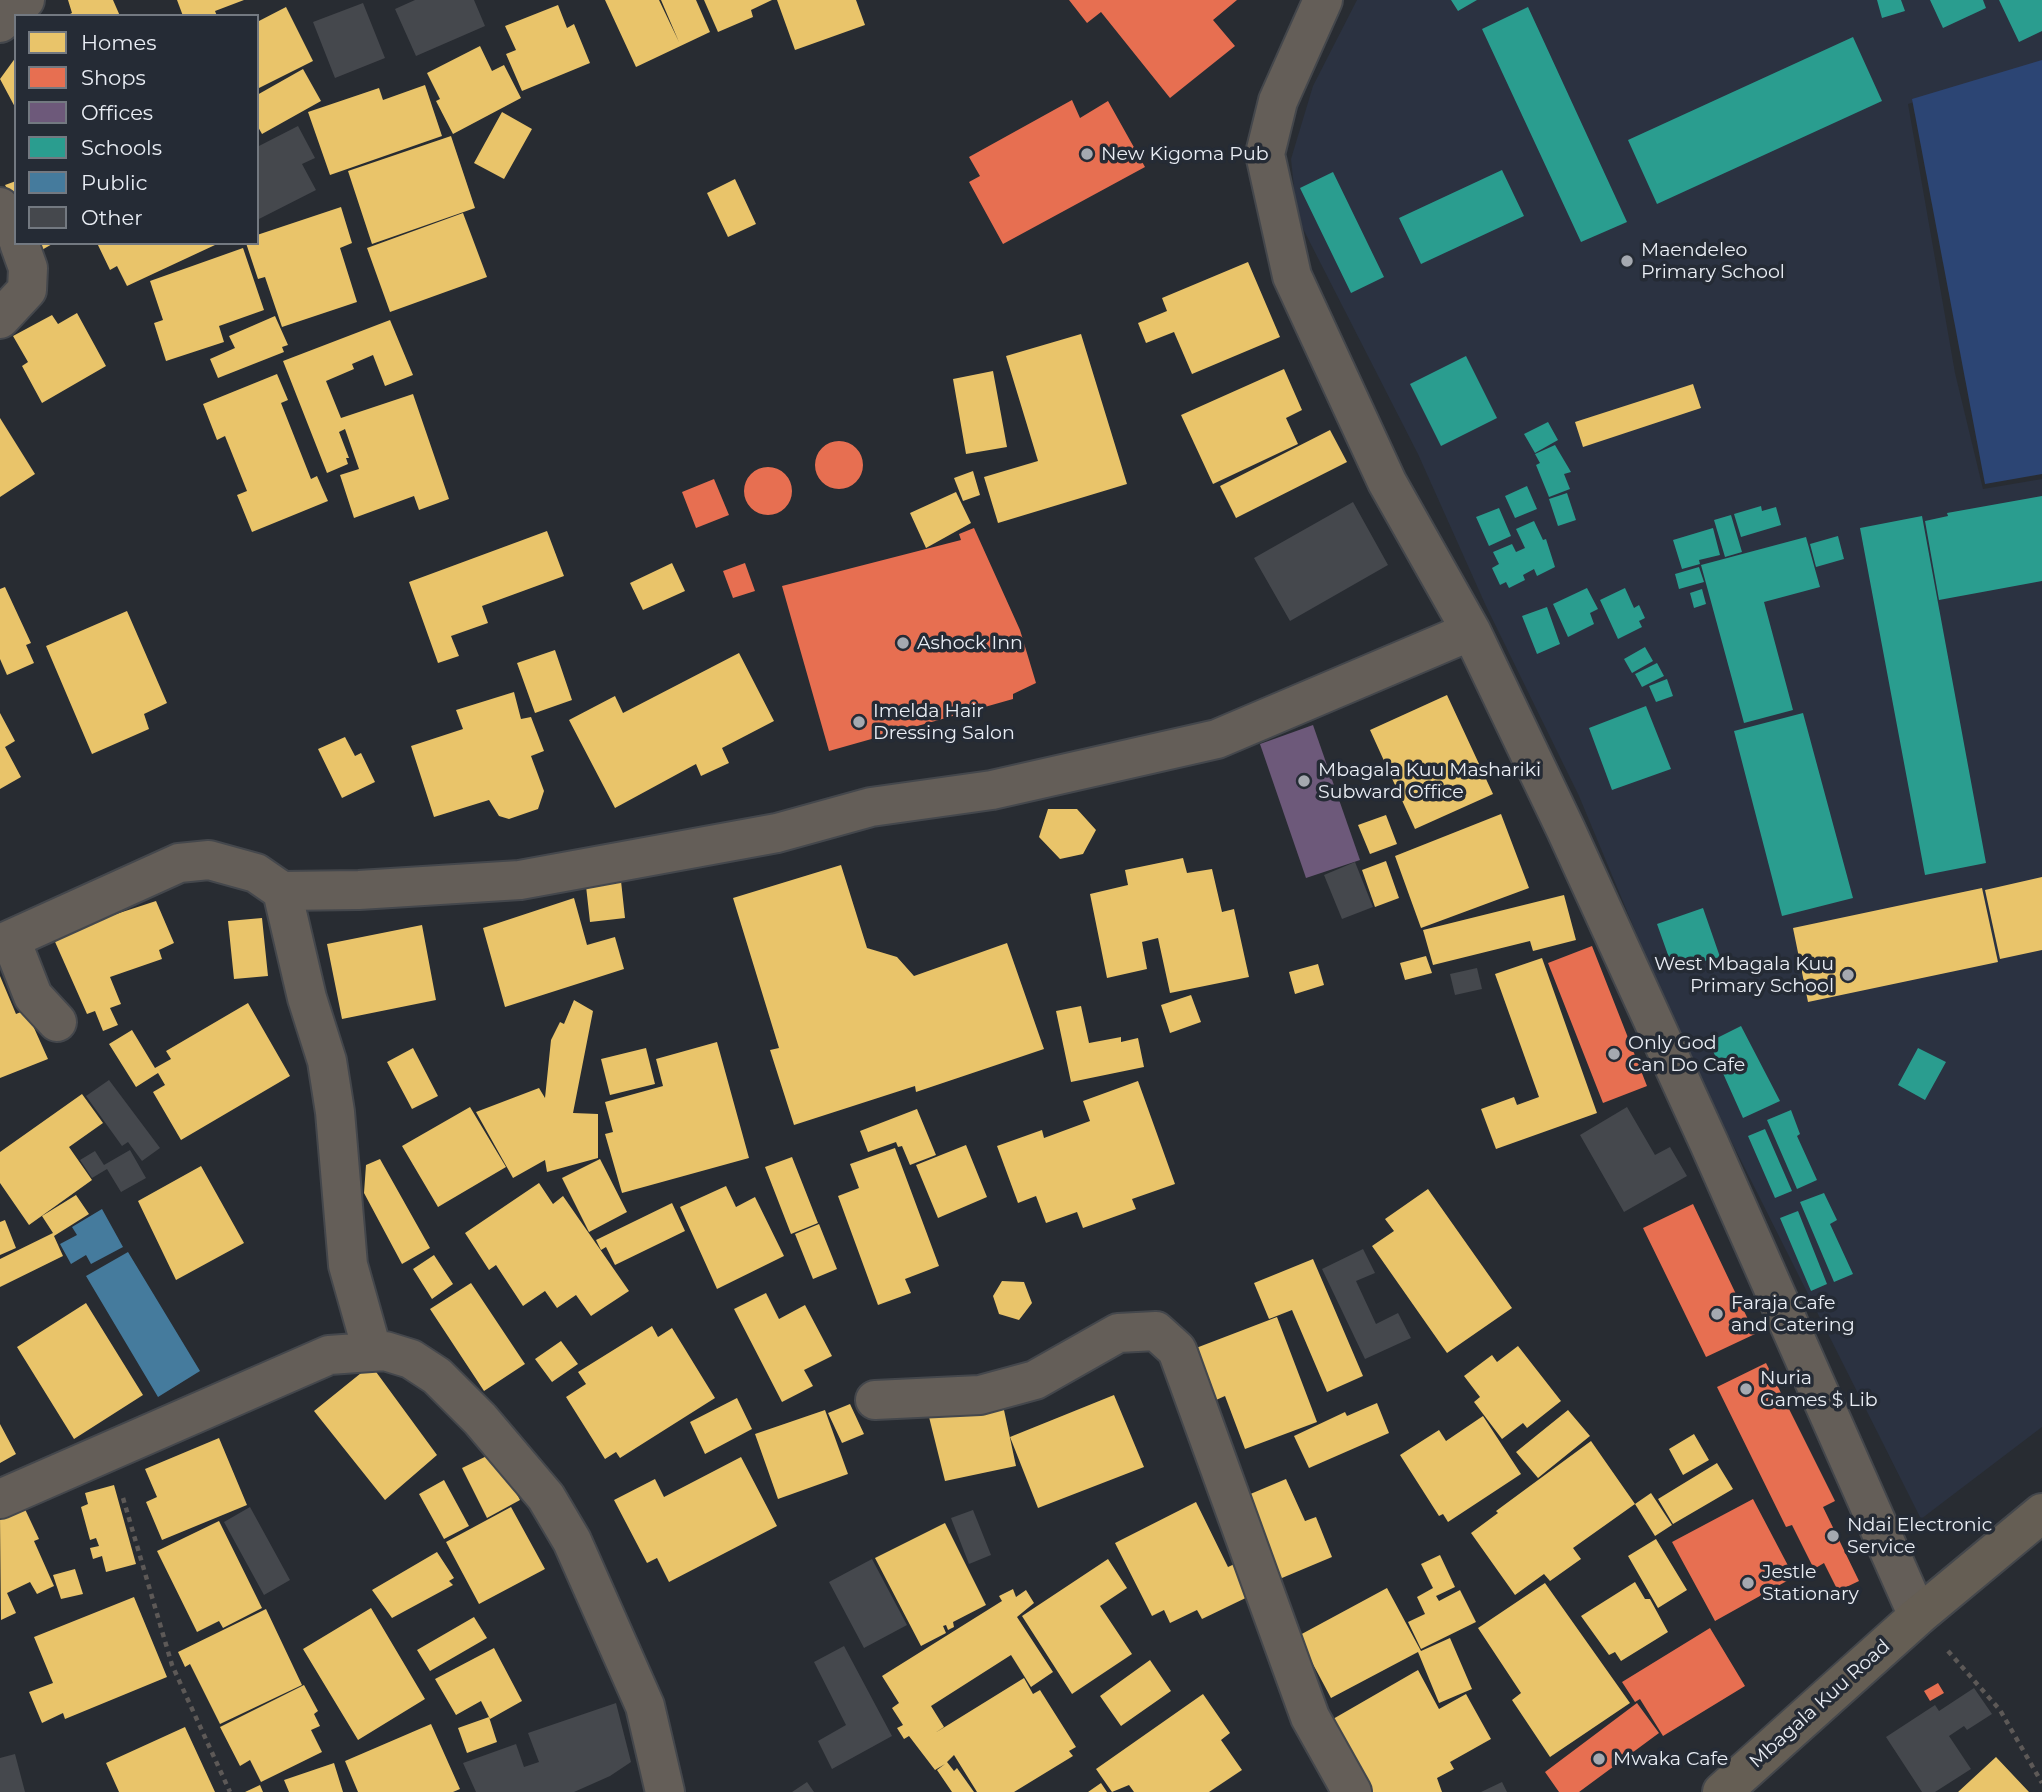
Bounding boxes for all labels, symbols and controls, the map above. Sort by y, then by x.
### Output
legend [14,14,259,245]
text: Homes [81,30,156,55]
text: Shops [81,65,146,90]
text: Offices [81,100,153,125]
text: Schools [81,135,162,160]
place label: New Kigoma Pub [1101,143,1269,165]
marker: New Kigoma Pub [1079,146,1095,162]
text: Public [81,170,148,195]
text: Other [81,205,143,230]
place label: Maendeleo Primary School [1641,239,1785,283]
marker: Maendeleo Primary School [1619,253,1635,269]
place label: Ashock Inn [917,632,1023,654]
marker: Ashock Inn [895,635,911,651]
place label: Imelda Hair Dressing Salon [873,700,1015,744]
marker: Imelda Hair Dressing Salon [851,714,867,730]
place label: Mbagala Kuu Mashariki Subward Office [1318,759,1541,803]
marker: Mbagala Kuu Mashariki Subward Office [1296,773,1312,789]
place label: West Mbagala Kuu Primary School [1654,953,1834,997]
marker: West Mbagala Kuu Primary School [1840,967,1856,983]
place label: Only God Can Do Cafe [1628,1032,1745,1076]
marker: Only God Can Do Cafe [1606,1046,1622,1062]
place label: Faraja Cafe and Catering [1731,1292,1855,1336]
marker: Faraja Cafe and Catering [1709,1306,1725,1322]
place label: Nuria Games $ Lib [1760,1367,1878,1411]
marker: Nuria Games $ Lib [1738,1381,1754,1397]
place label: Ndai Electronic Service [1847,1514,1992,1558]
marker: Ndai Electronic Service [1825,1528,1841,1544]
place label: Jestle Stationary [1762,1561,1859,1605]
marker: Jestle Stationary [1740,1575,1756,1591]
street label: Mbagala Kuu Road [1745,1635,1895,1773]
place label: Mwaka Cafe [1613,1748,1728,1770]
marker: Mwaka Cafe [1591,1751,1607,1767]

